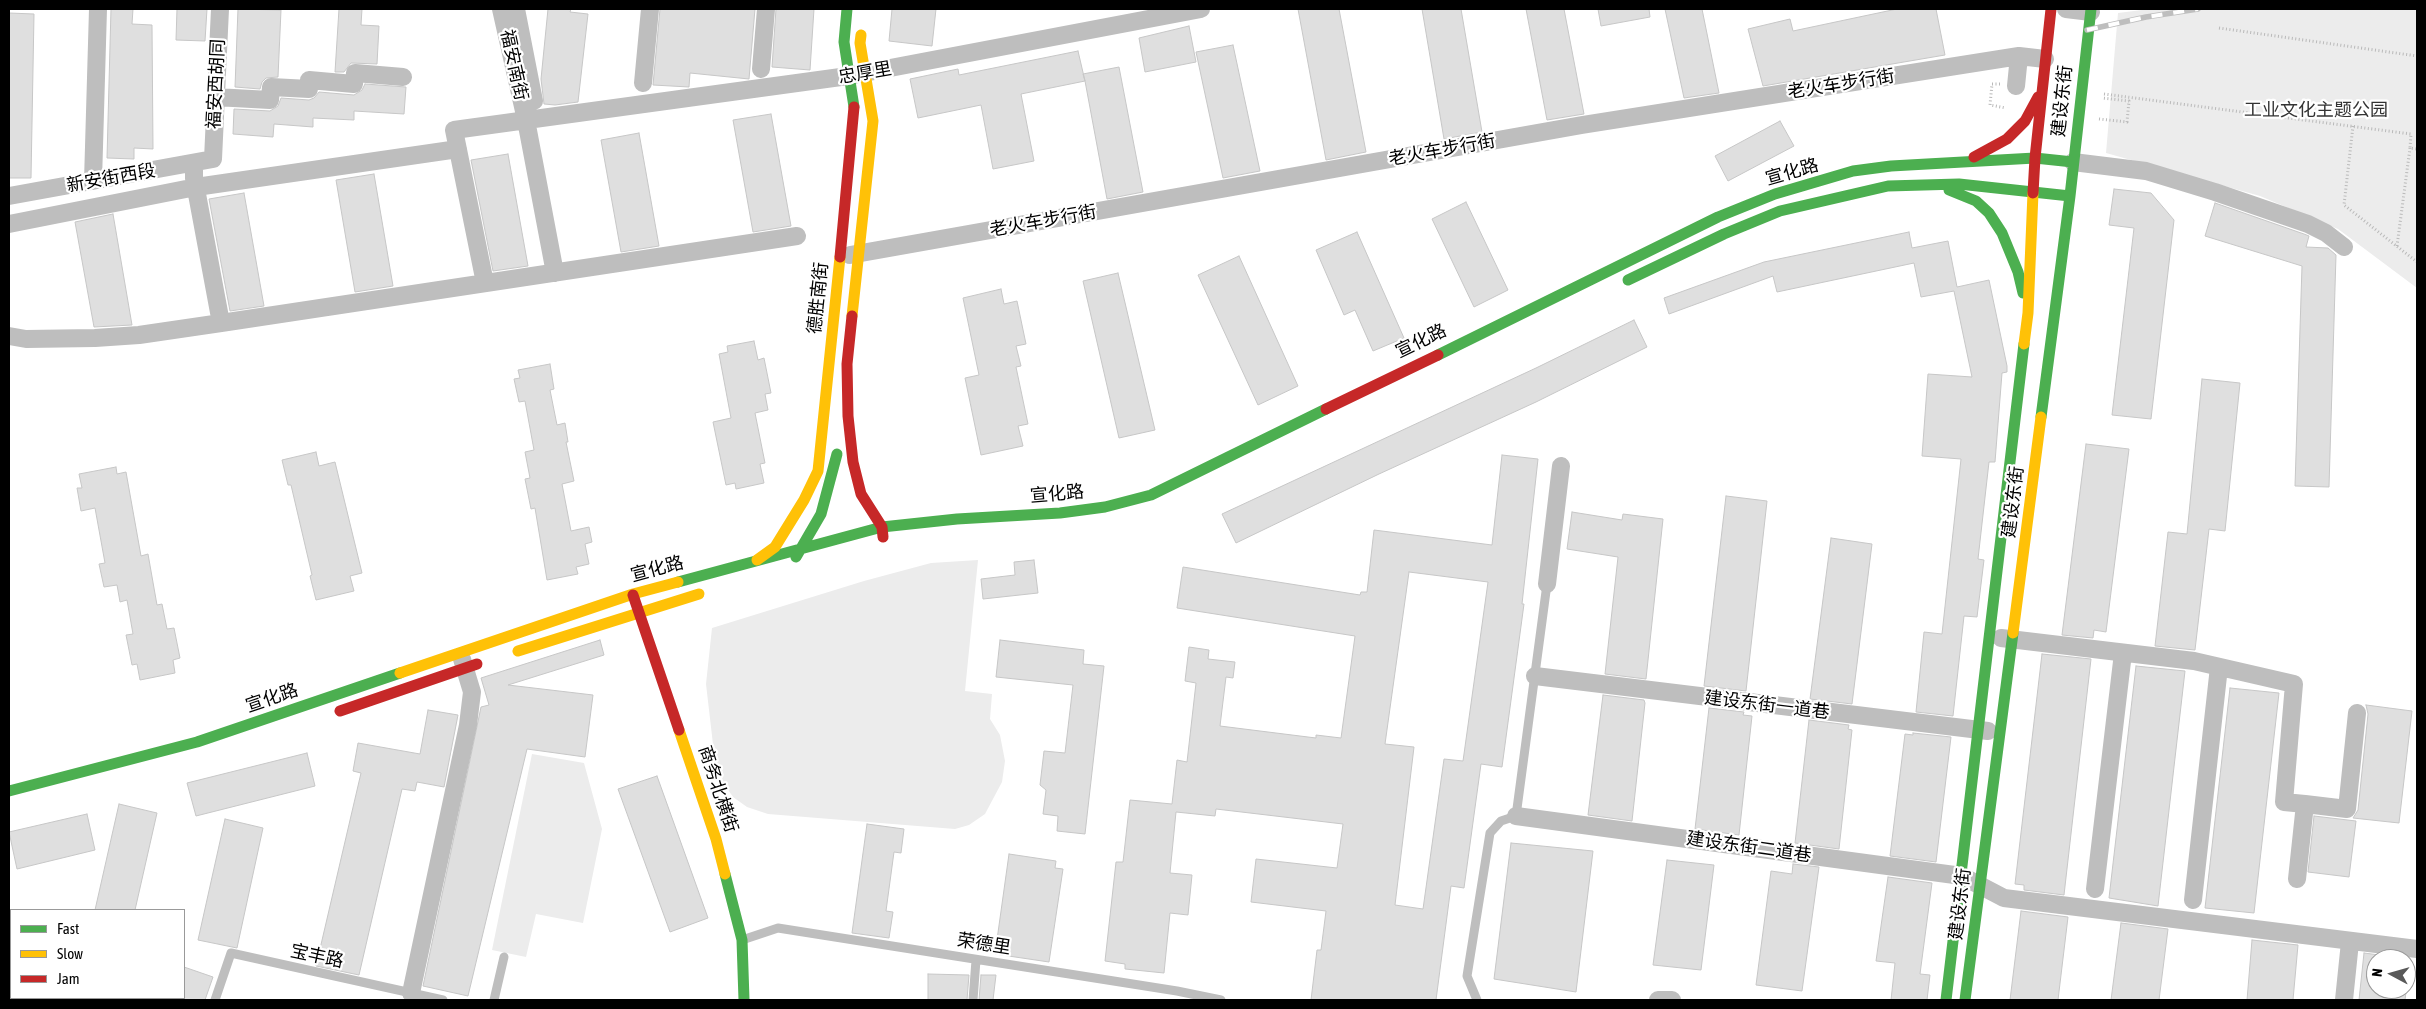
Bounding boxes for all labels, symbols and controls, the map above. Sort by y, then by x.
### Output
street label: 福安南街 [496,28,532,102]
street label: 福安西胡同 [203,38,229,130]
street label: 忠厚里 [837,58,893,88]
street label: 建设东街 [2047,64,2077,138]
street label: 老火车步行街 [1786,65,1896,103]
park label: 工业文化主题公园 [2244,99,2388,121]
street label: 老火车步行街 [1387,130,1497,170]
street label: 宣化路 [1763,154,1821,190]
street label: 新安街西段 [65,160,157,196]
street label: 老火车步行街 [988,201,1098,241]
street label: 德胜南街 [803,261,833,335]
street label: 宣化路 [1392,319,1450,363]
street label: 建设东街 [1998,465,2028,539]
street label: 宣化路 [1029,481,1085,507]
street label: 宣化路 [628,552,686,586]
street label: 宣化路 [243,679,301,717]
street label: 建设东街一道巷 [1703,687,1831,723]
street label: 商务北横街 [694,743,742,835]
street label: 建设东街二道巷 [1685,828,1813,866]
street label: 建设东街 [1945,867,1975,941]
legend [10,909,185,999]
text: Fast [57,920,79,937]
street label: 荣德里 [956,929,1012,959]
street label: 宝丰路 [288,940,346,972]
text: Slow [57,945,83,962]
north arrow [2366,949,2416,999]
text: N [2369,968,2385,977]
text: Jam [57,970,80,987]

